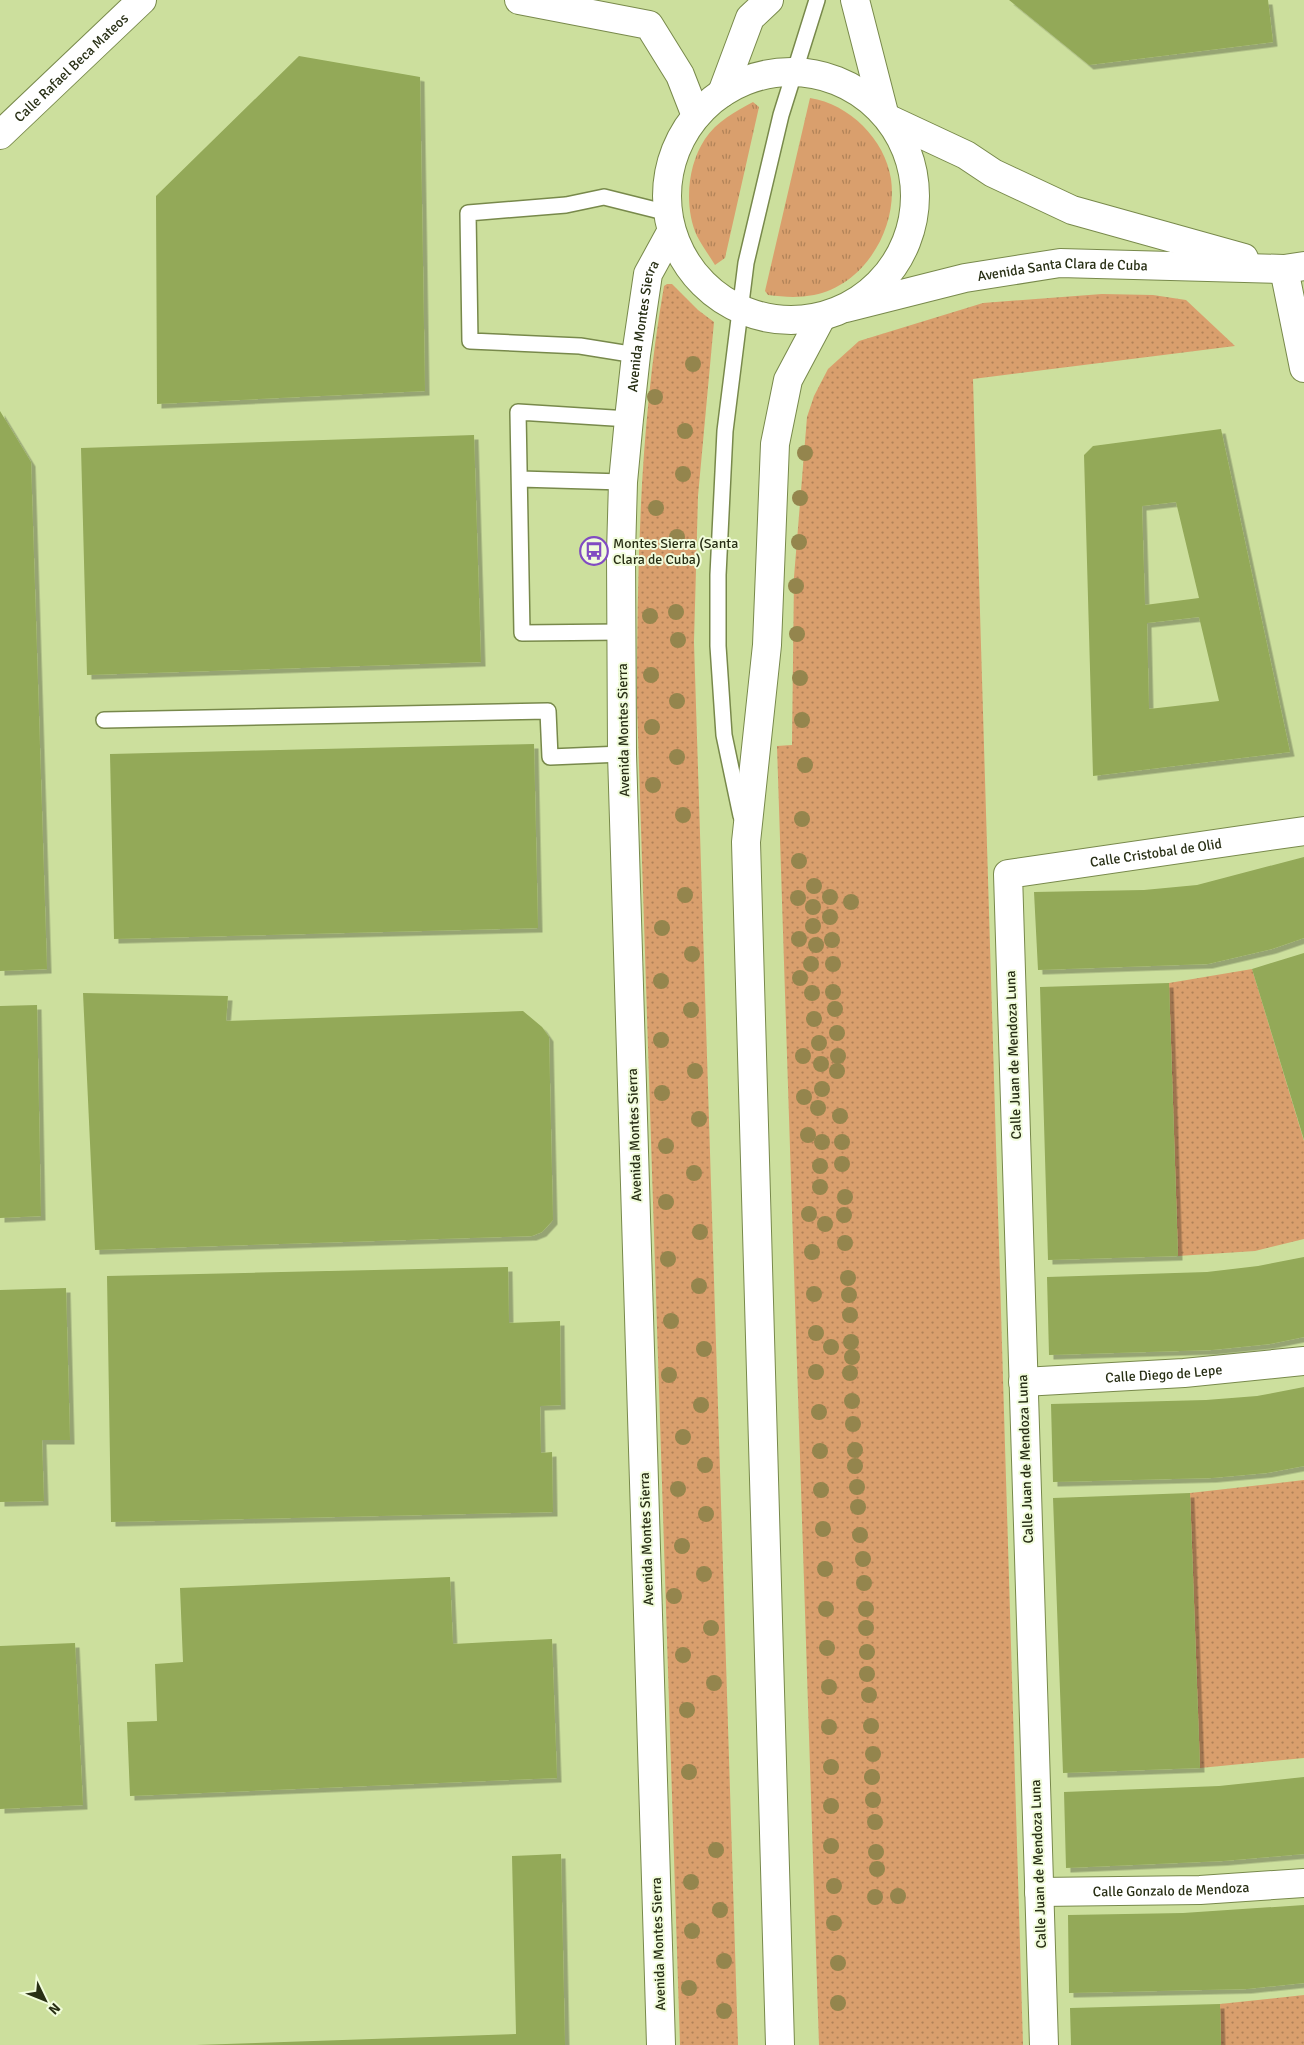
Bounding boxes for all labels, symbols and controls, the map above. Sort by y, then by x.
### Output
street label: Calle Rafael Beca Mateos [11,10,132,126]
street label: Avenida Santa Clara de Cuba [976,255,1148,285]
street label: Avenida Montes Sierra [624,257,663,393]
place label: Montes Sierra (Santa Clara de Cuba) [613,535,738,568]
bus stop icon: Montes Sierra (Santa Clara de Cuba) [579,536,609,566]
street label: Avenida Montes Sierra [614,663,633,797]
street label: Calle Cristobal de Olid [1089,835,1223,871]
street label: Calle Juan de Mendoza Luna [1002,970,1025,1140]
street label: Avenida Montes Sierra [624,1068,645,1202]
street label: Calle Diego de Lepe [1105,1361,1223,1386]
street label: Calle Juan de Mendoza Luna [1014,1374,1037,1544]
street label: Avenida Montes Sierra [636,1472,657,1606]
street label: Calle Juan de Mendoza Luna [1027,1779,1050,1949]
street label: Avenida Montes Sierra [648,1877,669,2011]
street label: Calle Gonzalo de Mendoza [1093,1879,1250,1900]
north arrow [20,1975,70,2025]
text: N [45,1999,64,2018]

